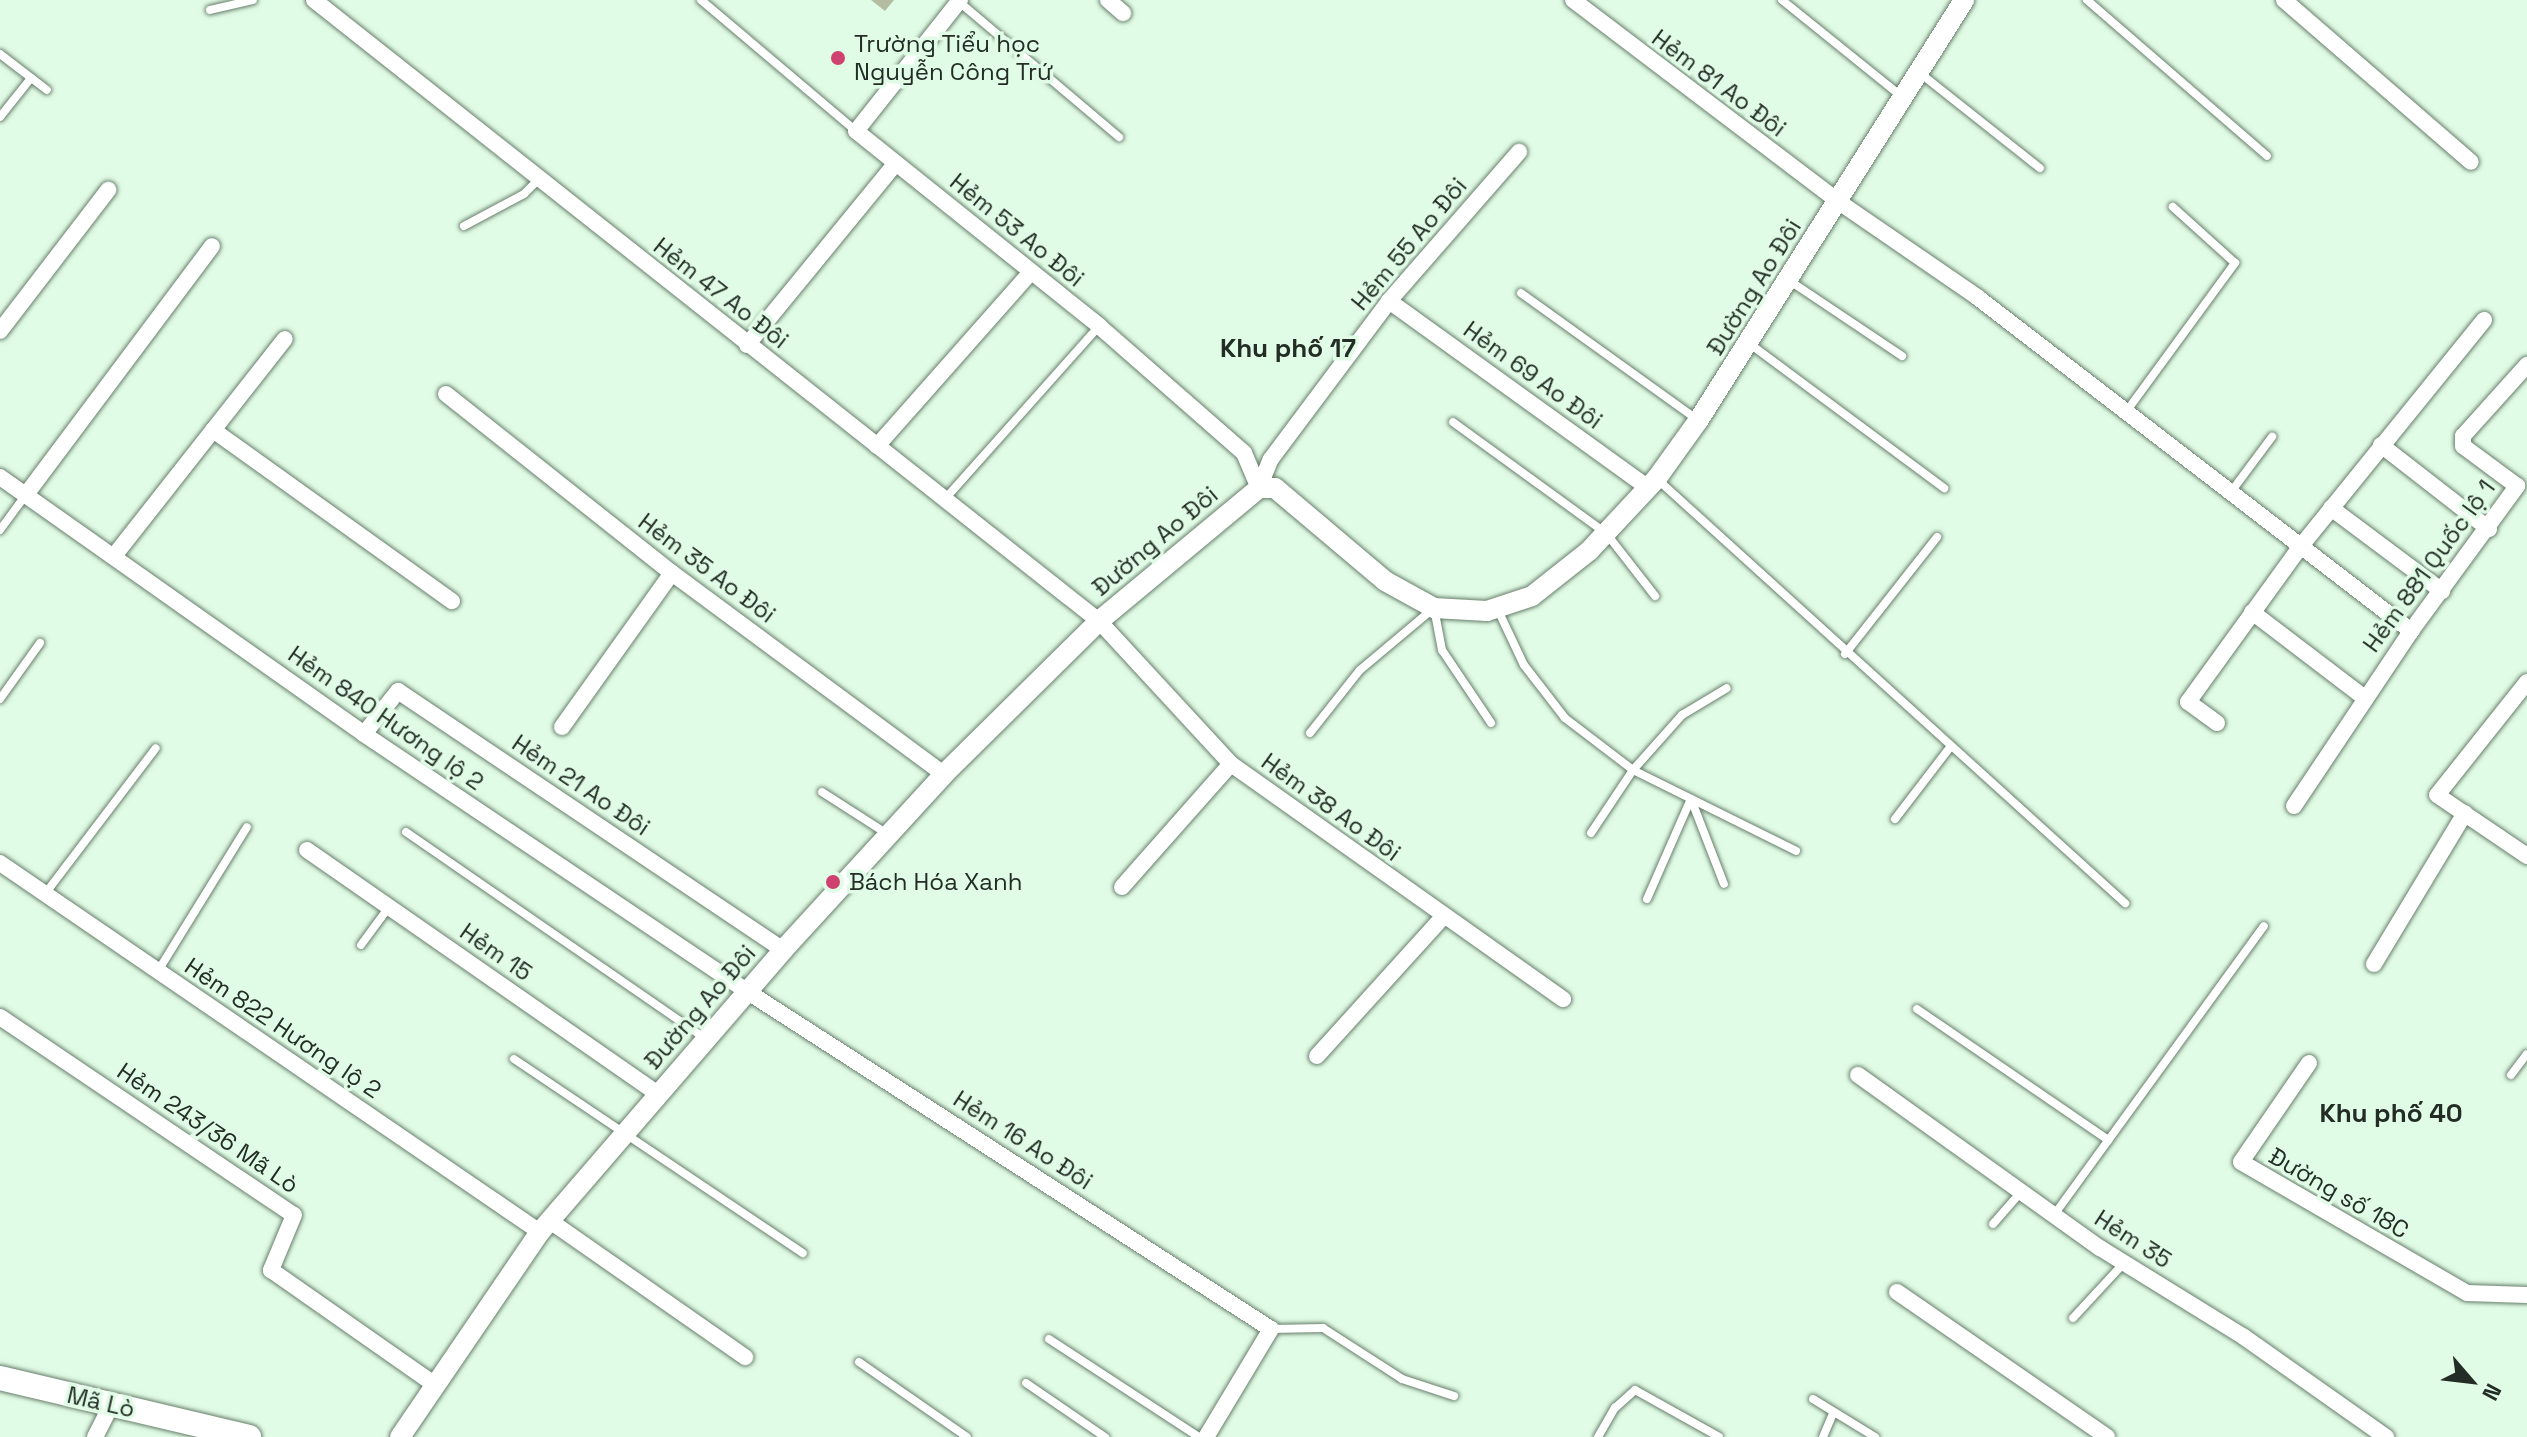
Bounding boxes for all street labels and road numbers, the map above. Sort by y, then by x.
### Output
street label: Hẻm 81 Ao Đôi [1646,23,1792,143]
street label: Hẻm 53 Ao Đôi [944,167,1090,293]
street label: Hẻm 55 Ao Đôi [1345,172,1473,316]
street label: Đường Ao Đôi [1701,214,1807,360]
street label: Hẻm 47 Ao Đôi [648,231,794,355]
street label: Hẻm 69 Ao Đôi [1458,315,1608,435]
street label: Hẻm 881 Quốc lộ 1 [2357,474,2501,658]
street label: Đường Ao Đôi [1086,480,1224,602]
street label: Hẻm 35 Ao Đôi [633,507,781,629]
street label: Hẻm 840 Hương lộ 2 [283,640,489,796]
street label: Hẻm 21 Ao Đôi [507,728,655,842]
street label: Hẻm 38 Ao Đôi [1256,747,1406,867]
street label: Hẻm 15 [454,917,538,987]
street label: Đường Ao Đôi [638,939,762,1075]
street label: Hẻm 822 Hương lộ 2 [179,952,387,1104]
street label: Hẻm 243/36 Mã Lò [112,1057,304,1199]
street label: Hẻm 16 Ao Đôi [948,1084,1098,1196]
street label: Đường số 18C [2264,1141,2414,1245]
street label: Hẻm 35 [2089,1204,2177,1274]
street label: Mã Lò [64,1380,138,1424]

